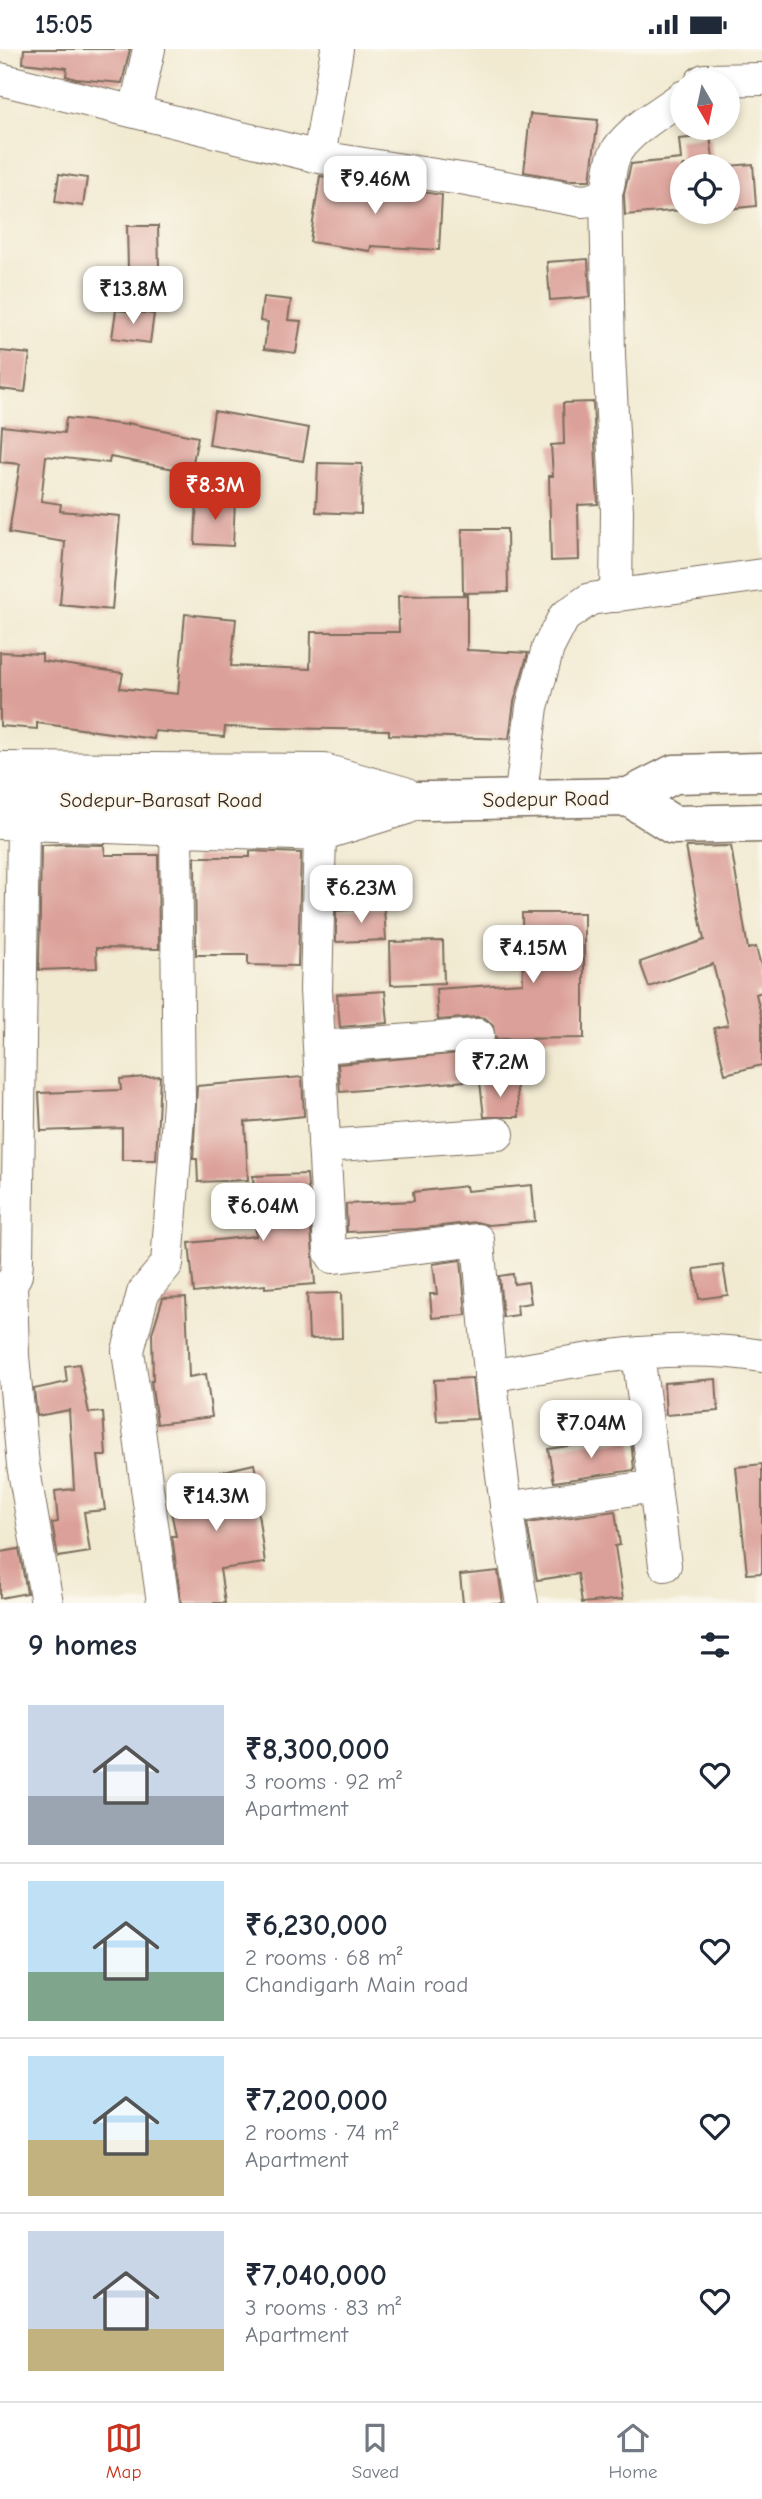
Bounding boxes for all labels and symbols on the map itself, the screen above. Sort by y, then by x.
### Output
north arrow [670,70,740,140]
pin: ₹9.46M [318,157,432,216]
pin: ₹13.8M [76,267,190,326]
pin: ₹8.3M [166,463,264,522]
street label: Sodepur Road [482,786,610,812]
street label: Sodepur-Barasat Road [60,788,262,812]
pin: ₹6.23M [304,865,418,925]
pin: ₹4.15M [476,925,590,985]
pin: ₹7.2M [451,1039,549,1099]
pin: ₹6.04M [206,1183,320,1243]
pin: ₹7.04M [534,1401,648,1460]
pin: ₹14.3M [159,1473,273,1533]

